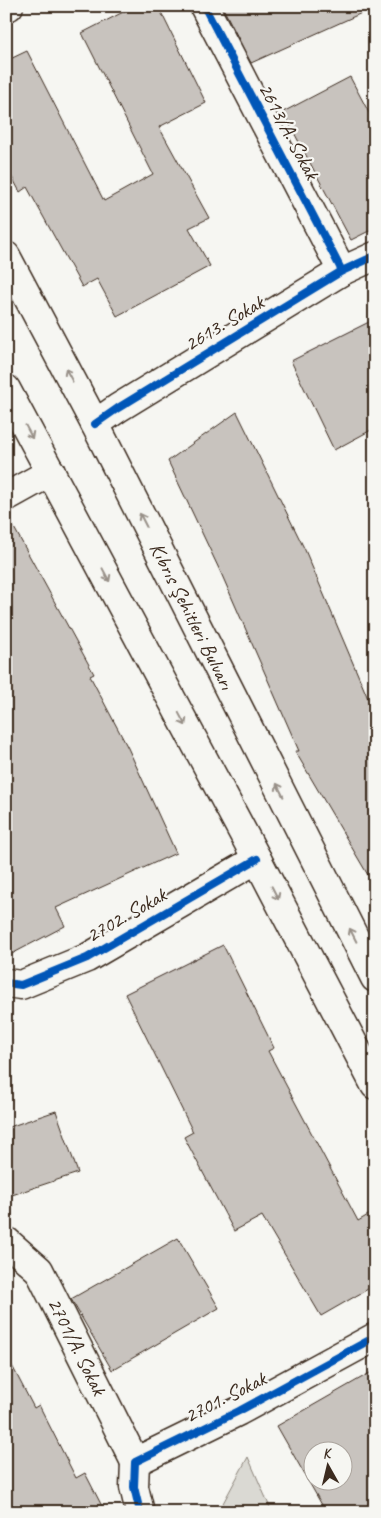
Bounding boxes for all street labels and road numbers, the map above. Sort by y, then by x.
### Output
street label: 2613/A. Sokak [253,78,326,185]
street label: 2613. Sokak [180,288,270,357]
street label: Kıbrıs Şehitleri Bulvarı [144,538,240,695]
street label: 2702. Sokak [81,881,172,948]
street label: 2701/A. Sokak [42,1293,113,1400]
street label: 2701. Sokak [180,1365,271,1429]

